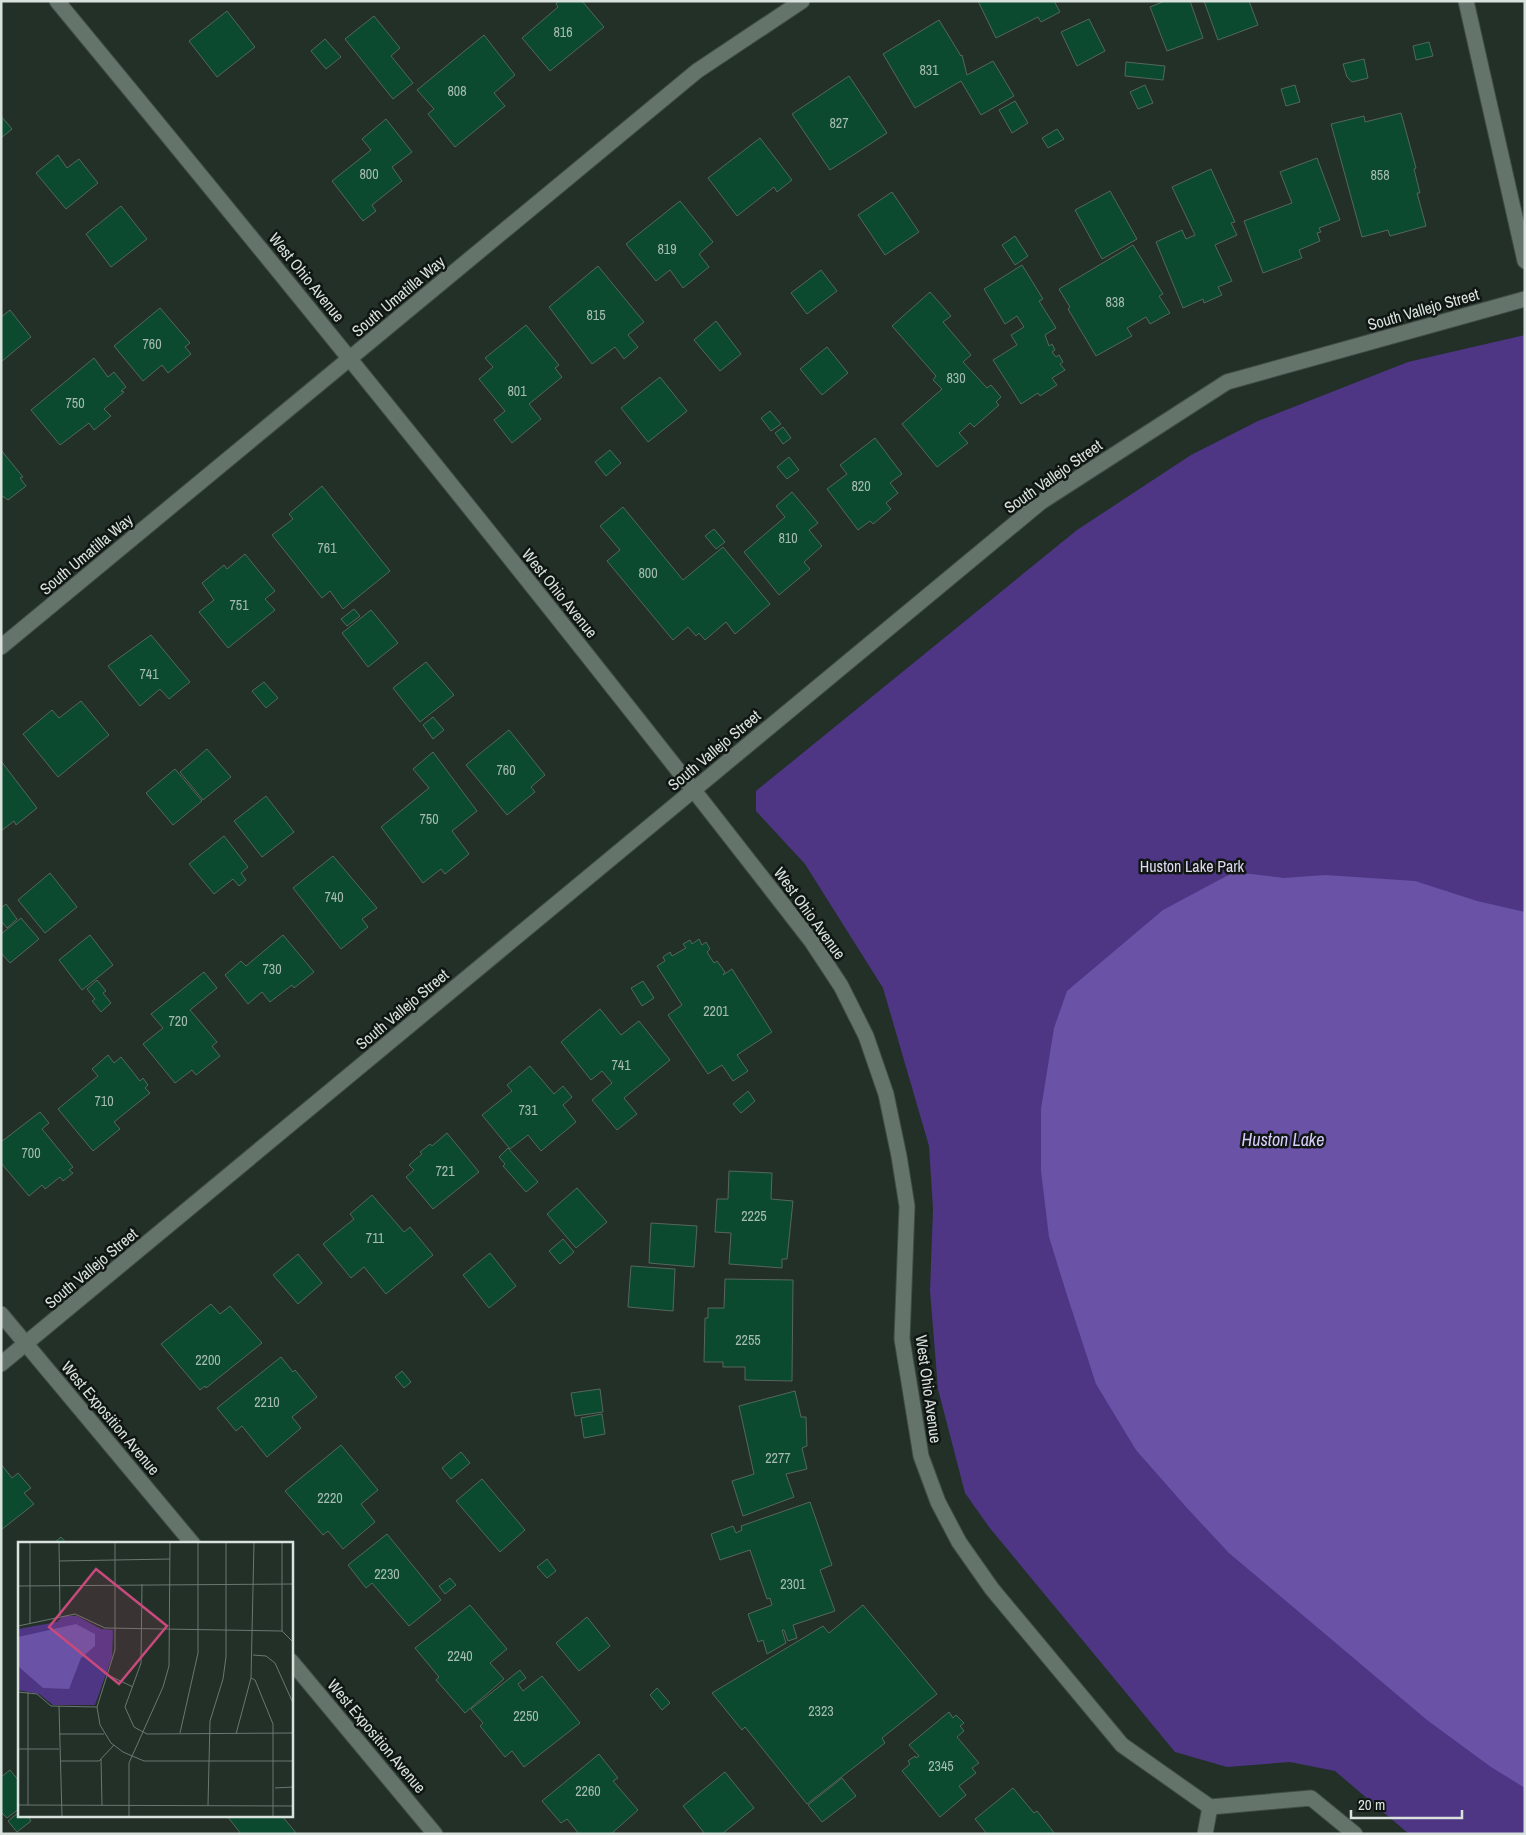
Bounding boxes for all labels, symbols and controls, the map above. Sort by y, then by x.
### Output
house number: 816 [553,23,573,41]
house number: 831 [919,61,939,79]
house number: 808 [447,82,467,100]
house number: 827 [829,114,849,132]
house number: 800 [359,165,379,183]
house number: 858 [1370,166,1390,184]
street label: West Ohio Avenue [264,228,350,326]
house number: 819 [657,240,677,258]
street label: South Umatilla Way [347,250,450,342]
street label: South Vallejo Street [1365,282,1482,335]
house number: 838 [1105,293,1125,311]
house number: 815 [586,306,606,324]
house number: 760 [142,335,162,353]
house number: 830 [946,369,966,387]
house number: 801 [507,382,527,400]
house number: 750 [65,394,85,412]
street label: South Vallejo Street [1000,434,1107,518]
house number: 820 [851,477,871,495]
street label: South Umatilla Way [35,508,138,600]
house number: 810 [778,529,798,547]
house number: 761 [317,539,337,557]
street label: West Ohio Avenue [517,544,603,642]
house number: 800 [638,564,658,582]
house number: 751 [229,596,249,614]
house number: 741 [139,665,159,683]
street label: South Vallejo Street [663,704,765,795]
house number: 760 [496,761,516,779]
house number: 750 [419,810,439,828]
park label: Huston Lake Park [1140,855,1245,877]
street label: West Ohio Avenue [769,862,851,964]
house number: 740 [324,888,344,906]
house number: 730 [262,960,282,978]
street label: South Vallejo Street [351,963,453,1054]
house number: 2201 [703,1002,729,1020]
house number: 720 [168,1012,188,1030]
house number: 741 [611,1056,631,1074]
house number: 710 [94,1092,114,1110]
house number: 731 [518,1101,538,1119]
water label: Huston Lake [1242,1127,1324,1152]
house number: 700 [21,1144,41,1162]
house number: 721 [435,1162,455,1180]
house number: 2225 [741,1207,767,1225]
street label: South Vallejo Street [40,1222,142,1313]
house number: 711 [366,1229,385,1247]
house number: 2255 [735,1331,761,1349]
street label: West Ohio Avenue [911,1334,947,1444]
house number: 2200 [195,1351,221,1369]
street label: West Exposition Avenue [57,1356,165,1480]
house number: 2210 [254,1393,280,1411]
house number: 2277 [765,1449,791,1467]
house number: 2220 [317,1489,343,1507]
inset map [18,1542,292,1818]
house number: 2230 [374,1565,400,1583]
house number: 2301 [780,1575,806,1593]
house number: 2240 [447,1647,473,1665]
street label: West Exposition Avenue [323,1674,431,1798]
house number: 2323 [808,1702,834,1720]
house number: 2250 [513,1707,539,1725]
house number: 2345 [928,1757,954,1775]
house number: 2260 [575,1782,601,1800]
scale bar [1351,1788,1462,1820]
text: 20 m [1358,1794,1385,1815]

